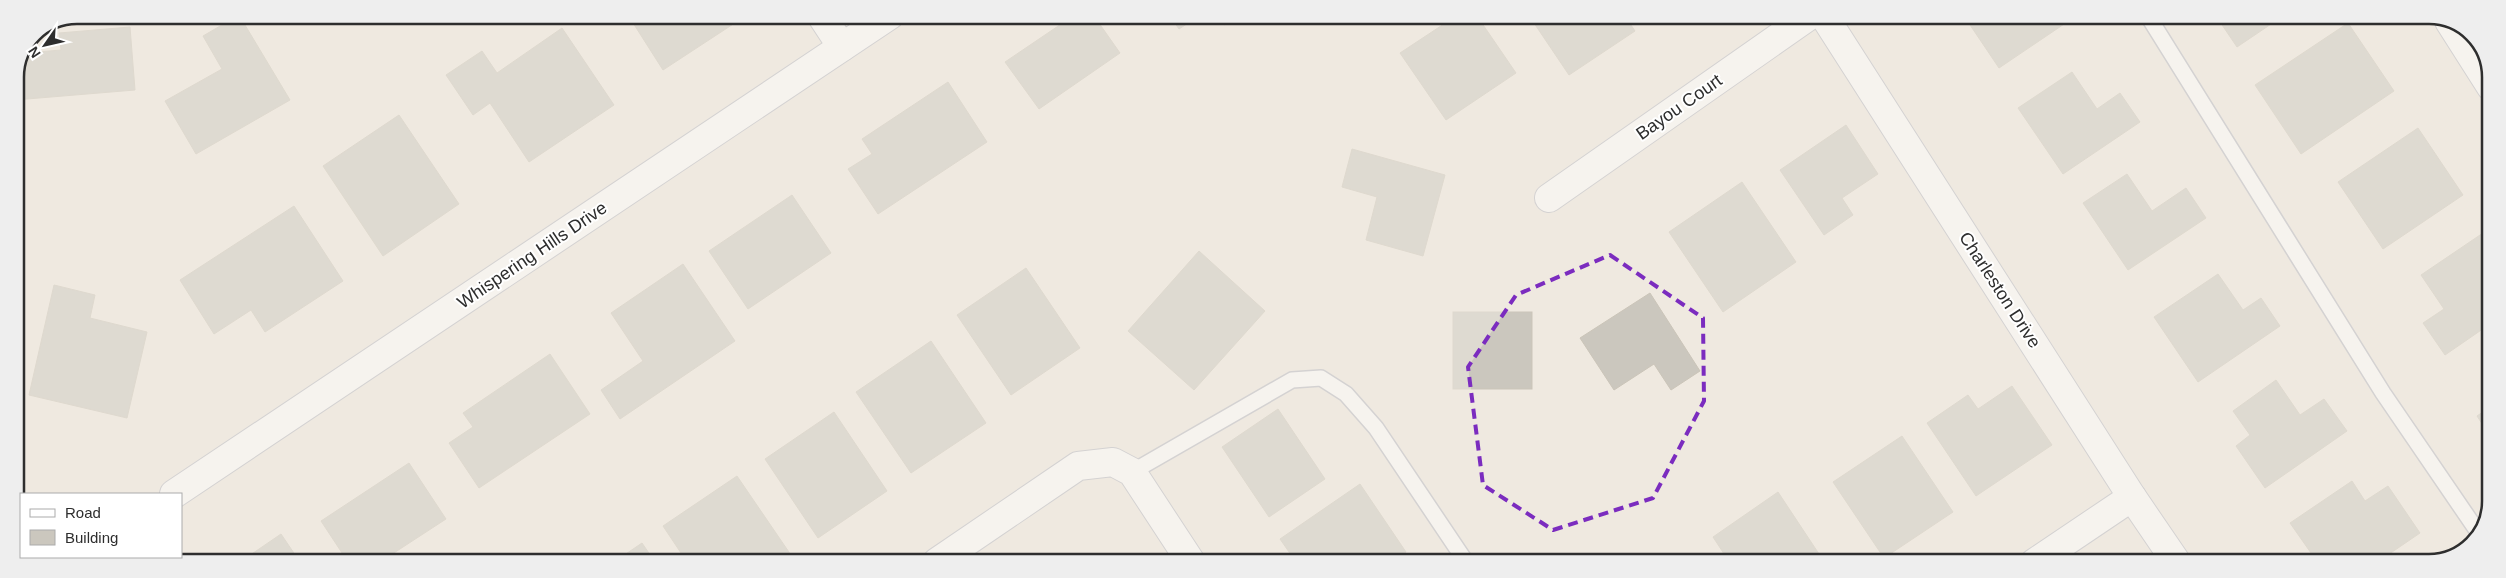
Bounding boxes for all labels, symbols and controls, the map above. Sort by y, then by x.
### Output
north arrow [20,20,70,70]
text: N [25,44,44,61]
street label: Bayou Court [1632,70,1726,144]
street label: Whispering Hills Drive [453,197,611,313]
street label: Charleston Drive [1955,228,2045,352]
legend [20,493,182,558]
text: Road [65,504,101,521]
text: Building [65,529,118,546]

